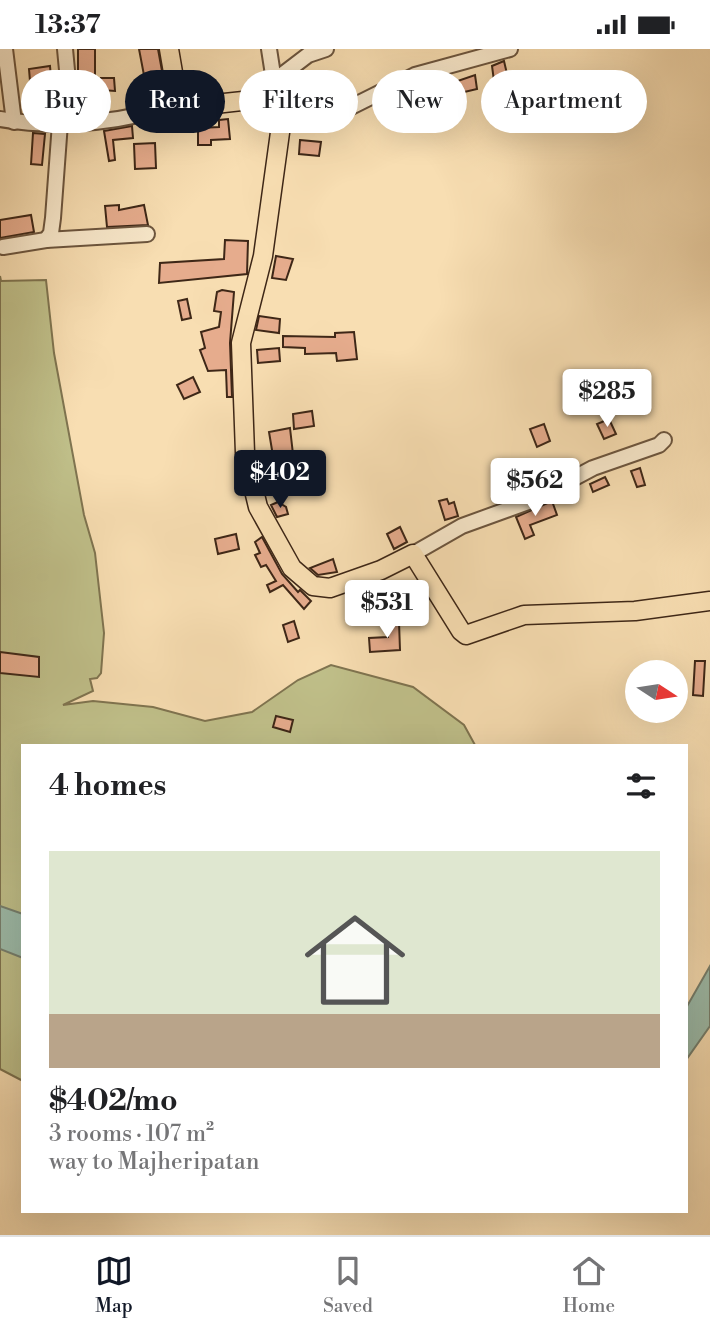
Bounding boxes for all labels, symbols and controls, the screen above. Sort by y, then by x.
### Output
text: 13:37 [35,9,101,41]
chip: Buy [21,70,111,133]
chip: Rent [125,70,225,133]
chip: Filters [239,70,358,133]
chip: New [372,70,467,133]
chip: Apartment [481,70,647,133]
pin: $285 [566,369,648,429]
text: $285 [579,378,635,406]
pin: $402 [239,451,321,510]
text: $402 [250,459,310,487]
pin: $562 [494,459,576,518]
text: $562 [507,467,563,495]
pin: $531 [346,581,428,640]
text: $531 [361,589,413,617]
north arrow [625,660,688,723]
map controls [625,660,688,723]
text: 4 homes [49,767,166,805]
icon: filters [622,767,660,805]
icon: home [292,897,418,1023]
text: $402/mo [49,1082,178,1120]
text: 3 rooms · 107 m² [49,1120,214,1148]
text: way to Majheripatan [49,1148,259,1176]
tab: Map [95,1252,133,1318]
tab: Saved [323,1252,373,1318]
tab: Home [563,1252,615,1318]

